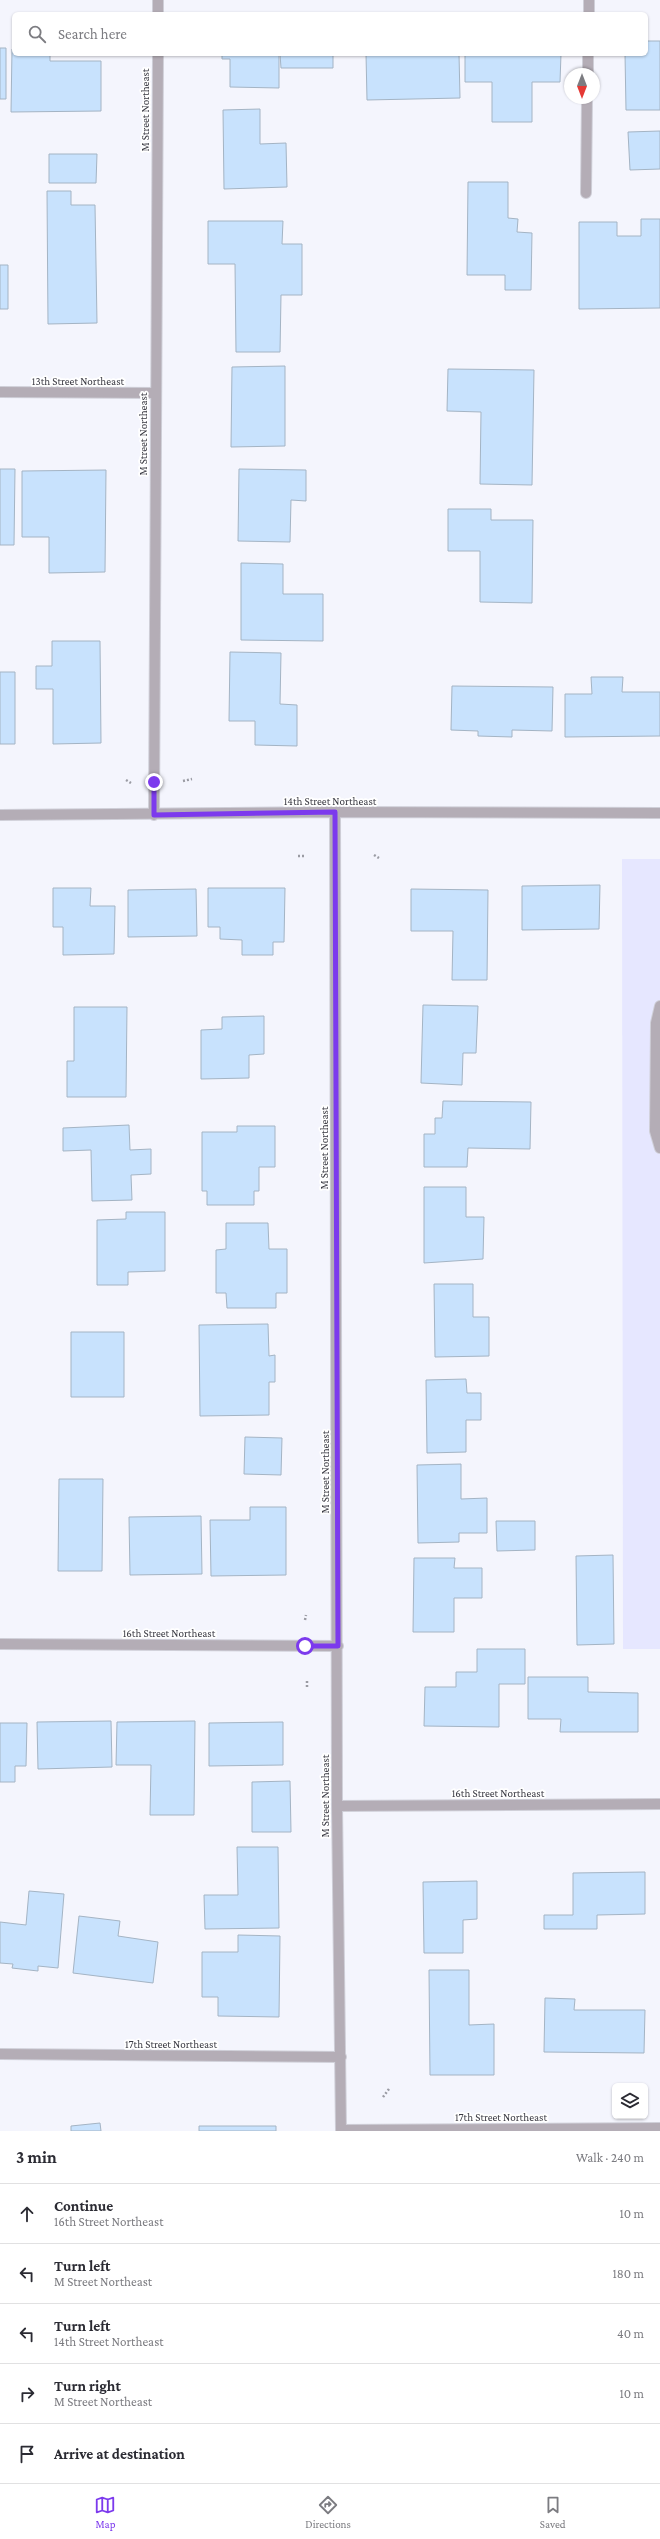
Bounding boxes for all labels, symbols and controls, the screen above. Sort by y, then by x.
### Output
search box [12,12,648,56]
icon: search [26,23,48,45]
text: Search here [58,26,127,42]
street label: M Street Northeast [139,68,151,152]
north arrow [564,68,600,104]
street label: 13th Street Northeast [32,375,124,387]
street label: M Street Northeast [137,392,149,476]
route end [145,773,163,791]
street label: 14th Street Northeast [284,795,377,807]
street label: M Street Northeast [318,1106,330,1190]
street label: M Street Northeast [319,1430,331,1514]
street label: 16th Street Northeast [123,1627,216,1639]
route start [296,1637,314,1655]
street label: M Street Northeast [319,1754,331,1838]
street label: 16th Street Northeast [452,1787,545,1799]
street label: 17th Street Northeast [125,2038,217,2050]
map controls [612,2083,648,2119]
button: layers [612,2083,648,2119]
street label: 17th Street Northeast [455,2111,547,2123]
text: 3 min [16,2148,57,2167]
text: Walk · 240 m [576,2150,644,2165]
text: Continue [54,2198,113,2214]
icon: ahead [16,2203,38,2225]
text: 10 m [619,2206,644,2221]
text: 16th Street Northeast [54,2214,163,2229]
text: Turn left [54,2258,110,2274]
icon: left [16,2263,38,2285]
text: 180 m [612,2266,644,2281]
text: M Street Northeast [54,2274,152,2289]
text: Turn left [54,2318,110,2334]
icon: left [16,2323,38,2345]
text: 40 m [617,2326,644,2341]
text: 14th Street Northeast [54,2334,164,2349]
text: Turn right [54,2378,121,2394]
icon: right [16,2383,38,2405]
text: 10 m [619,2386,644,2401]
text: M Street Northeast [54,2394,152,2409]
icon: arrive [16,2443,38,2465]
text: Arrive at destination [54,2446,185,2462]
tab: Map [94,2494,116,2530]
tab: Directions [305,2494,351,2530]
tab: Saved [540,2494,566,2530]

